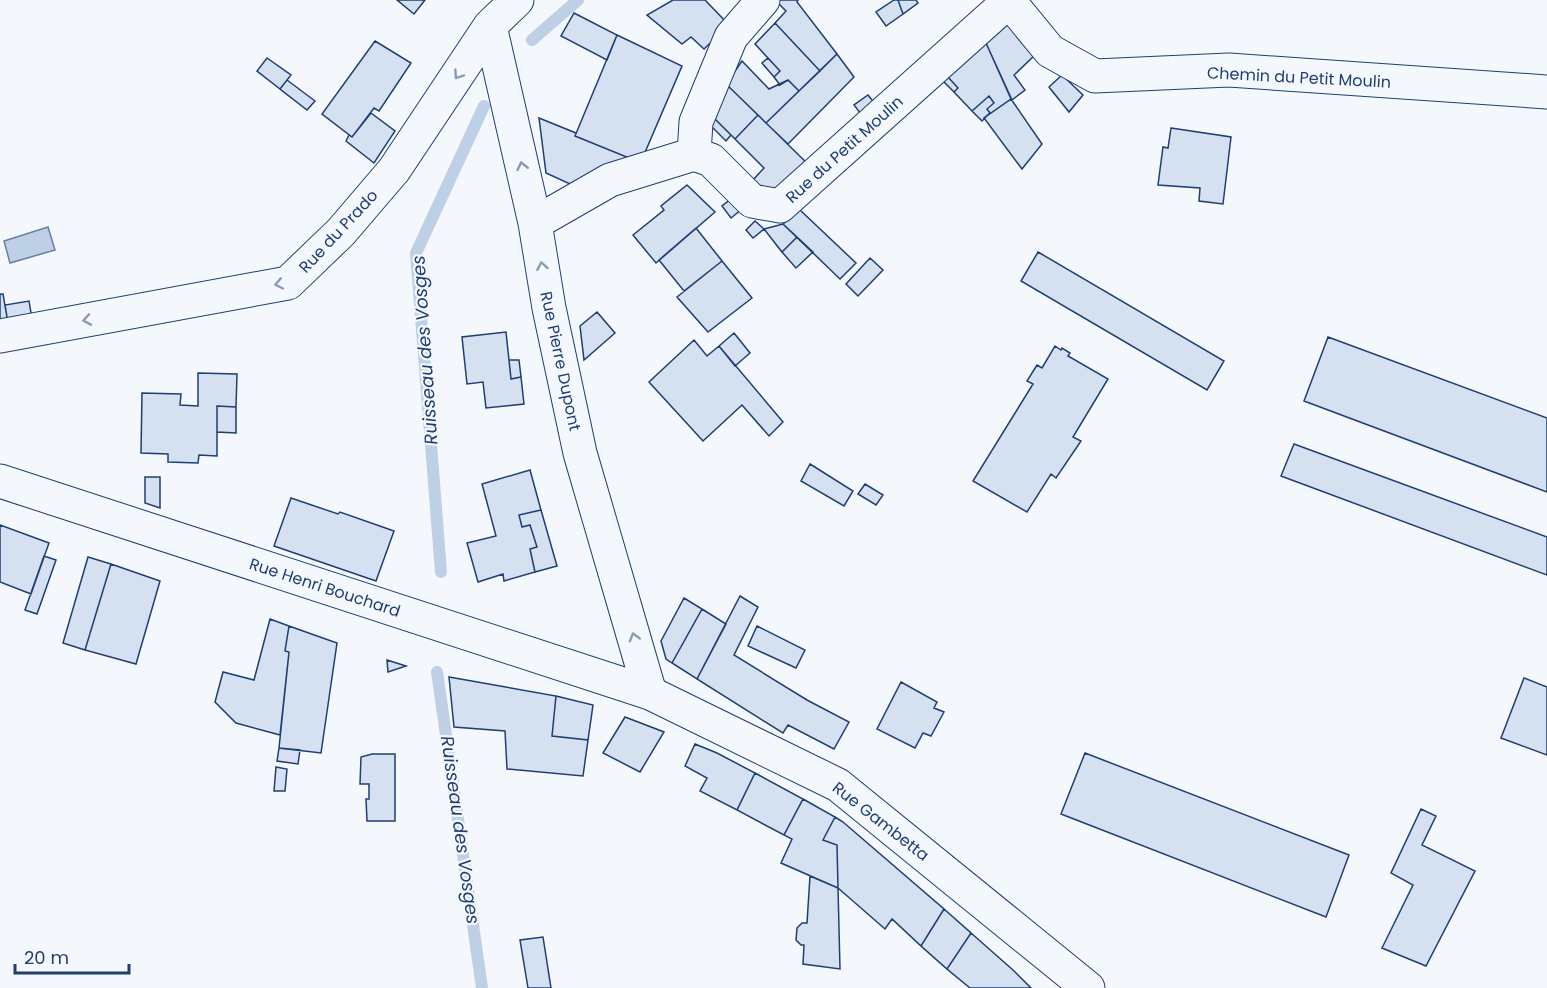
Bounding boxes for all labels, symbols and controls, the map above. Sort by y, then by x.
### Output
street label: Chemin du Petit Moulin [1206,61,1392,94]
one-way arrow [454,68,465,79]
street label: Rue du Petit Moulin [781,90,908,208]
one-way arrow [516,162,529,172]
street label: Rue du Prado [294,185,383,278]
water label: Ruisseau des Vosges [405,254,444,446]
one-way arrow [536,261,549,271]
one-way arrow [274,277,284,290]
street label: Rue Pierre Dupont [534,289,587,433]
one-way arrow [83,313,93,326]
street label: Rue Henri Bouchard [246,552,403,623]
one-way arrow [629,632,641,642]
water label: Ruisseau des Vosges [435,734,486,926]
street label: Rue Gambetta [827,776,934,867]
scale bar [15,937,129,975]
text: 20 m [24,945,69,970]

